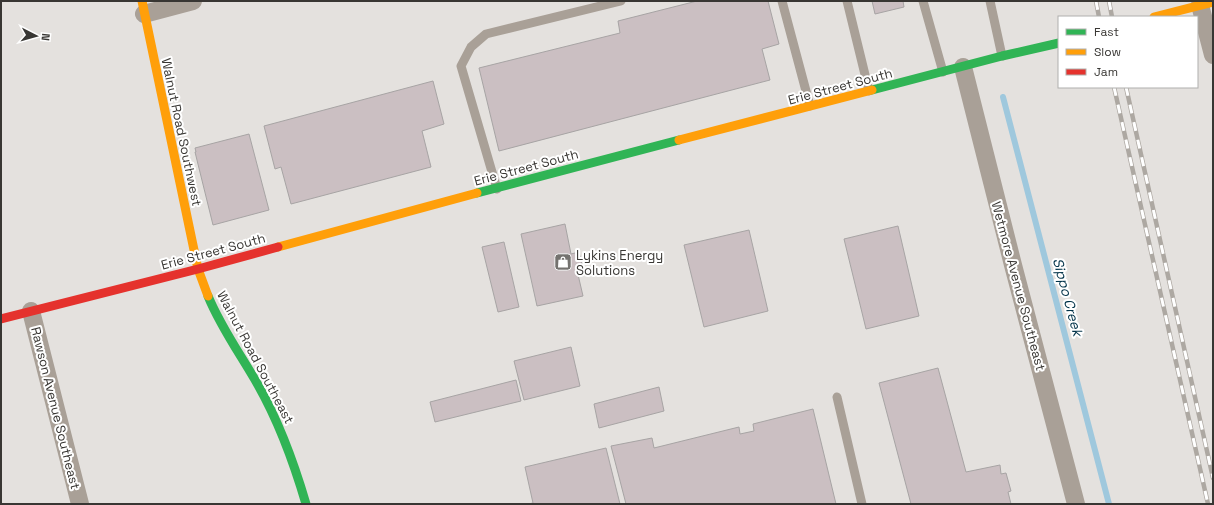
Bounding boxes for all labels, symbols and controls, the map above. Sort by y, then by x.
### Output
north arrow [16,16,56,56]
legend [1058,16,1198,88]
text: Fast [1094,24,1119,40]
text: N [39,33,53,41]
text: Slow [1094,44,1121,60]
street label: Walnut Road Southwest [158,57,206,208]
street label: Erie Street South [786,64,894,109]
text: Jam [1094,64,1118,80]
street label: Erie Street South [472,145,580,190]
street label: Wetmore Avenue Southeast [988,200,1049,373]
street label: Erie Street South [159,229,267,274]
place label: Lykins Energy Solutions [576,247,663,279]
shop icon: Lykins Energy Solutions [553,252,573,272]
water label: Sippo Creek [1049,256,1087,340]
street label: Walnut Road Southeast [213,288,298,427]
street label: Rawson Avenue Southeast [27,325,84,491]

